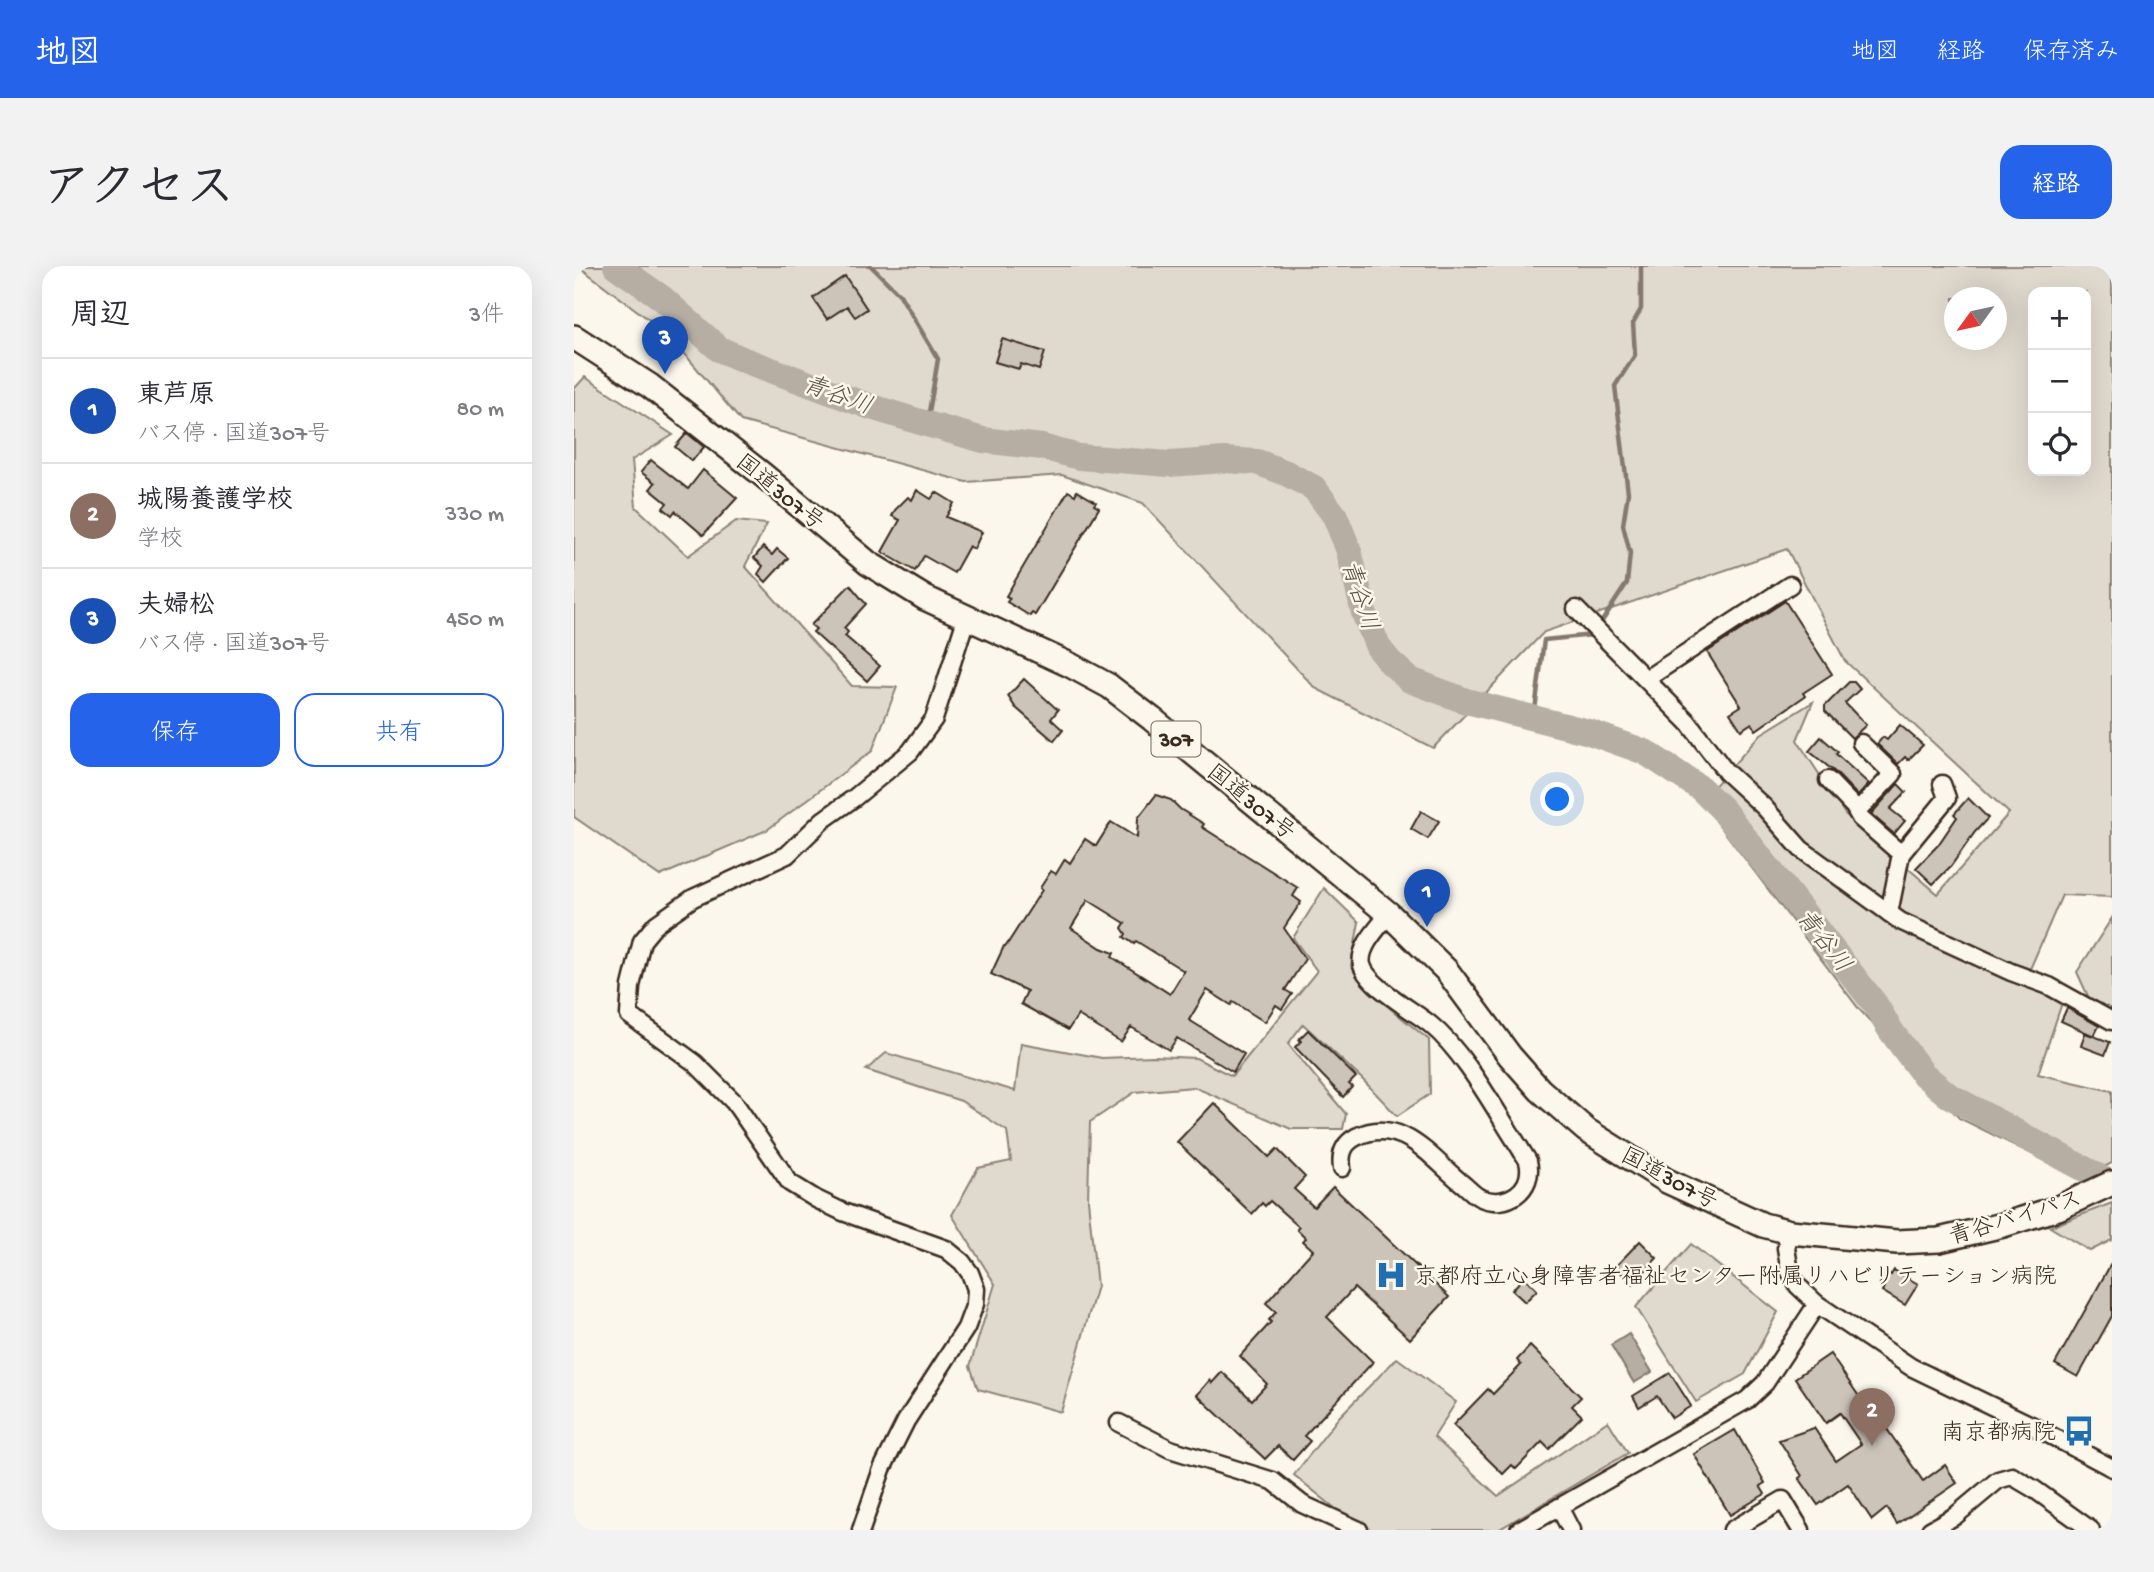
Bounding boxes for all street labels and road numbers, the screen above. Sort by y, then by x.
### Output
street label: 国道307号 [729,449,829,538]
road number: 307 [1152,722,1200,756]
street label: 国道307号 [1200,759,1300,848]
street label: 国道307号 [1615,1142,1722,1217]
street label: 青谷バイパス [1946,1185,2086,1252]

